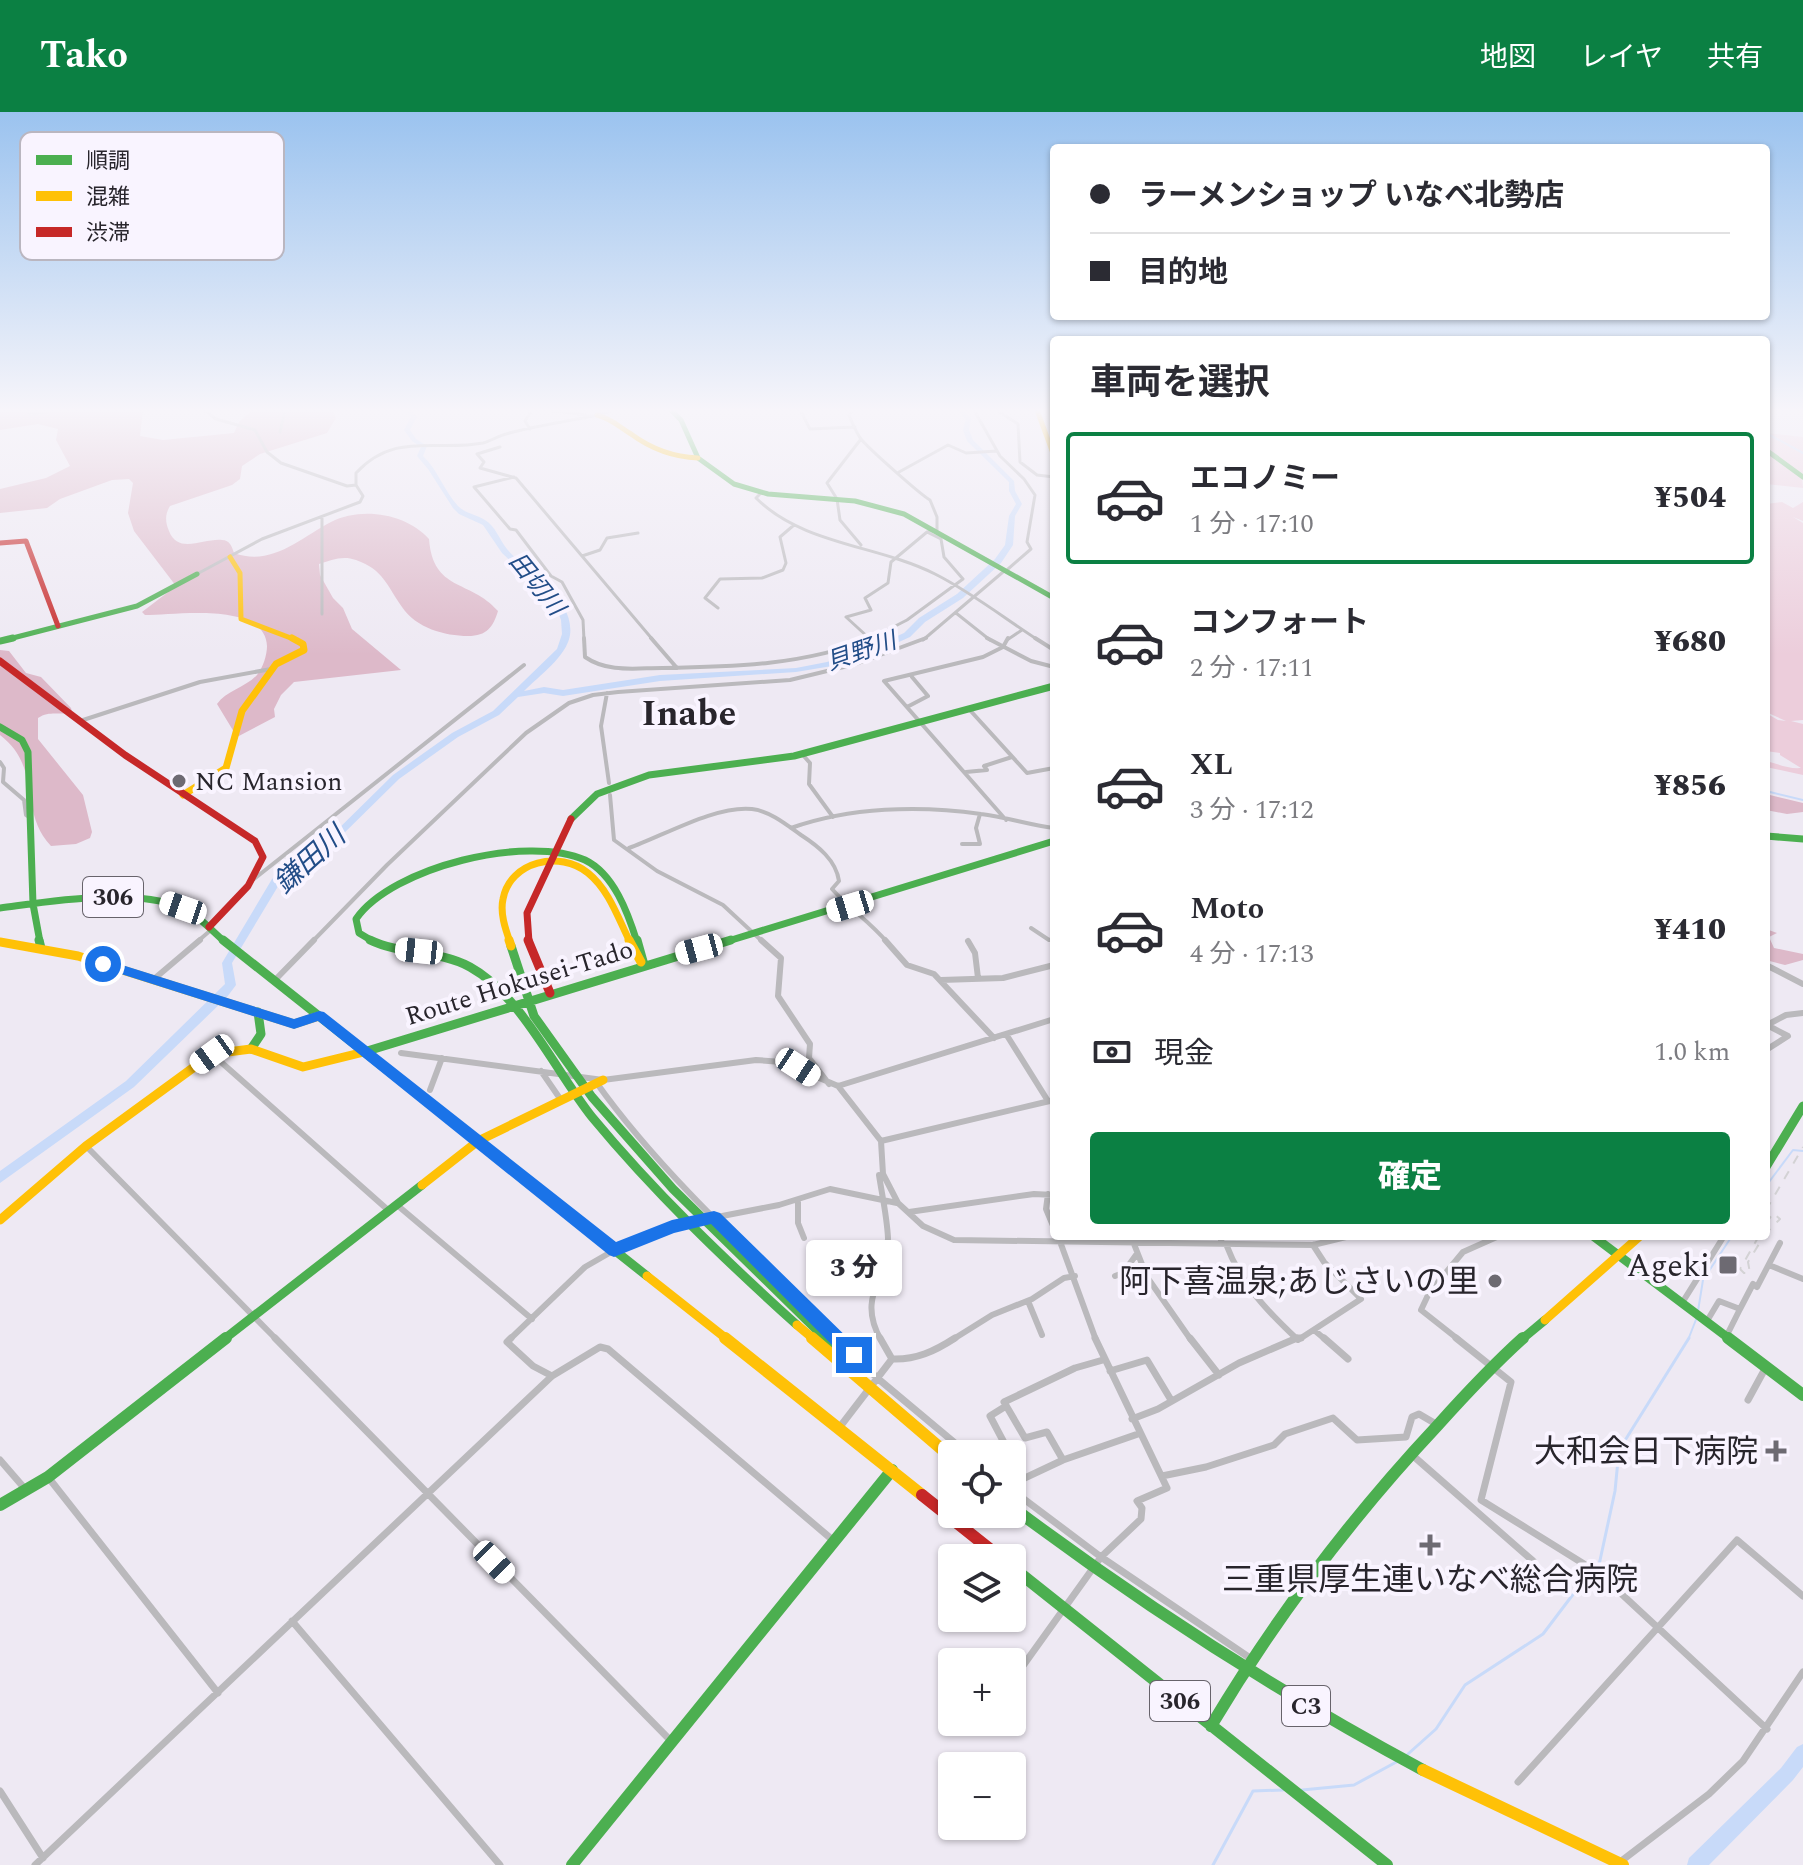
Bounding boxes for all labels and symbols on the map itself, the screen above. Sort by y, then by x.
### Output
legend [20,132,284,260]
text: 順調 [86,145,130,178]
text: 混雑 [86,181,130,214]
text: 渋滞 [86,217,130,250]
water label: 田切川 [500,545,575,626]
water label: 貝野川 [821,622,904,681]
district label: Inabe [642,687,736,742]
place label: NC Mansion [195,762,342,802]
marker: NC Mansion [170,772,188,790]
water label: 鎌田川 [264,814,358,904]
road number: 306 [83,877,143,917]
car [824,888,876,924]
car [156,889,210,927]
street label: Route Hokusei-Tado [400,929,638,1037]
car [673,931,725,967]
car [394,937,444,965]
route start [85,946,121,982]
car [186,1030,238,1078]
car [771,1044,825,1090]
callout: 3 分 [806,1239,902,1295]
place label: Ageki [1627,1242,1710,1291]
marker: Ageki [1717,1254,1739,1276]
place label: 阿下喜温泉;あじさいの里 [1119,1258,1479,1307]
marker: 阿下喜温泉;あじさいの里 [1486,1272,1504,1290]
route end [836,1337,872,1373]
place label: 大和会日下病院 [1534,1428,1758,1477]
marker: 大和会日下病院 [1765,1440,1787,1462]
marker: 三重県厚生連いなべ総合病院 [1419,1534,1441,1556]
car [469,1536,519,1588]
place label: 三重県厚生連いなべ総合病院 [1222,1556,1638,1605]
road number: 306 [1150,1681,1210,1721]
road number: C3 [1282,1686,1330,1726]

